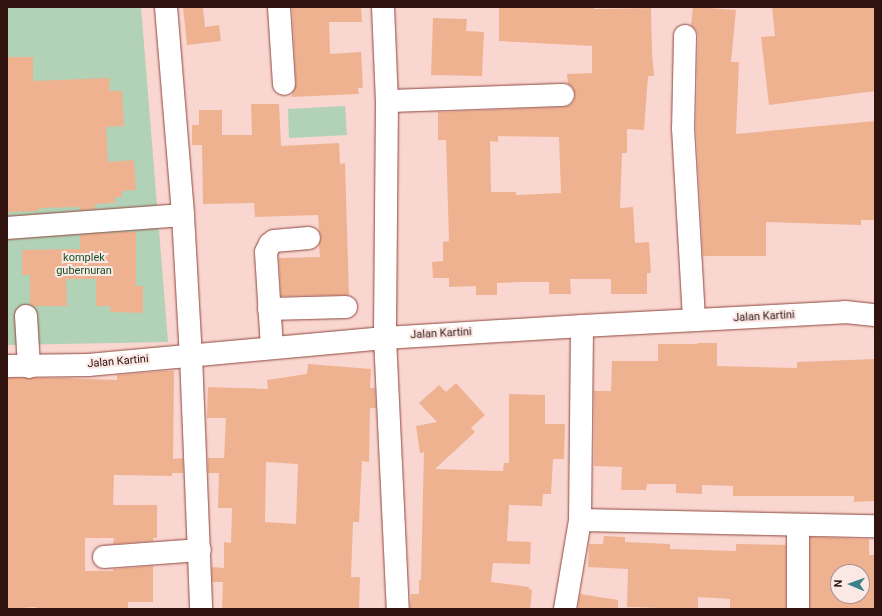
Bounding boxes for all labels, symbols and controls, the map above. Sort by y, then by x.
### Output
park label: komplek gubernuran [56,252,112,278]
street label: Jalan Kartini [733,309,795,325]
street label: Jalan Kartini [410,326,472,342]
street label: Jalan Kartini [87,353,149,371]
north arrow [830,564,870,604]
text: N [832,579,845,588]

